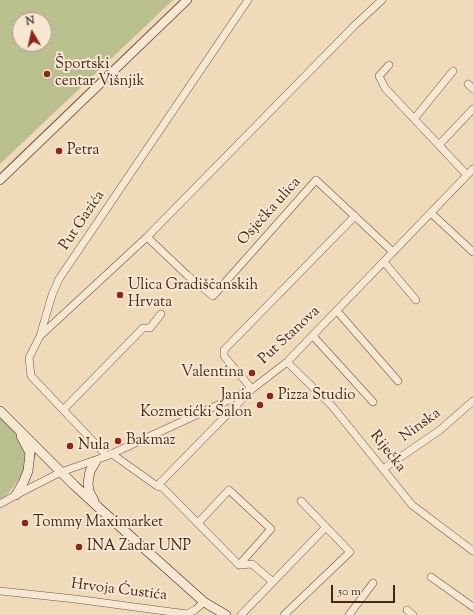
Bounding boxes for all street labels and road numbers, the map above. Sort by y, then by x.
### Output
street label: Osječka ulica [235,174,305,250]
street label: Put Gazića [57,188,109,254]
street label: Put Stanova [256,303,324,369]
street label: Ninska [397,405,445,447]
street label: Riječka [365,428,409,476]
street label: Hrvoja Ćustića [70,576,168,606]

